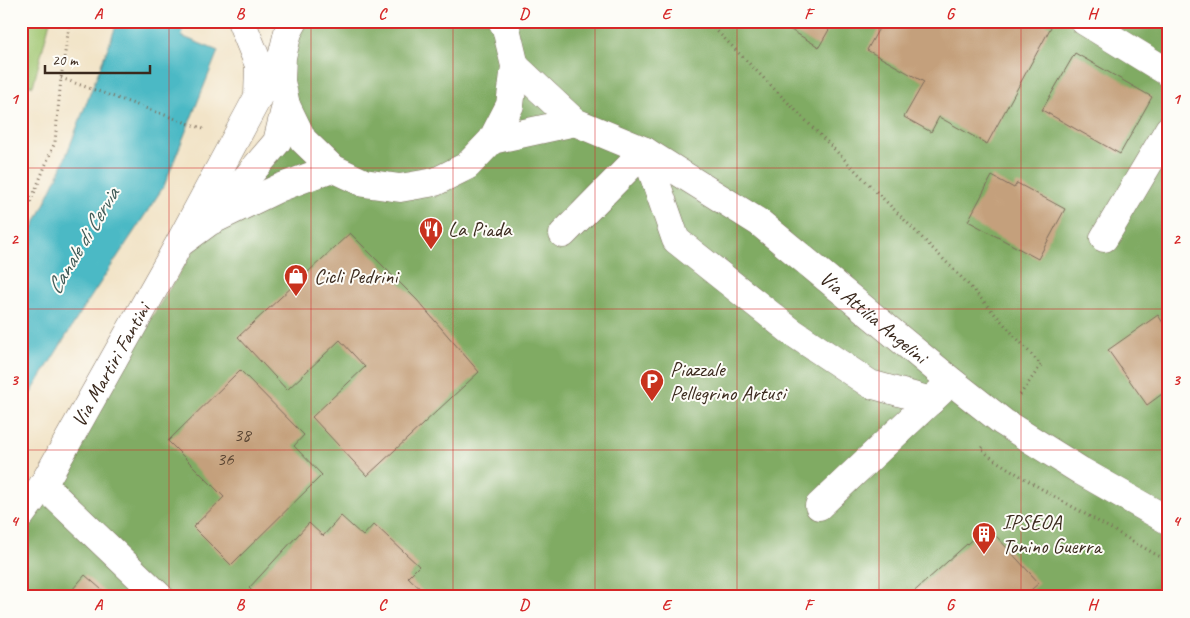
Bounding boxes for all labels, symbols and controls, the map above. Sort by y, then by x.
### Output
text: A [94,4,104,24]
text: B [236,4,246,24]
text: C [378,4,388,24]
text: D [519,4,530,24]
text: E [662,4,673,24]
text: F [804,4,815,24]
text: G [946,4,956,24]
text: H [1087,4,1099,24]
scale bar [45,42,150,74]
text: 20 m [52,51,79,70]
text: 1 [10,89,19,109]
text: 1 [1172,89,1181,109]
water label: Canale di Cervia [40,181,127,299]
restaurant icon: La Piada [418,216,444,250]
place label: La Piada [448,216,513,242]
text: 2 [10,229,19,249]
text: 2 [1172,229,1181,249]
shop icon: Cicli Pedrini [283,263,309,297]
place label: Cicli Pedrini [314,263,400,289]
street label: Via Attilia Angelini [814,265,935,371]
street label: Via Martiri Fantini [66,296,157,431]
place label: Piazzale Pellegrino Artusi [670,356,788,406]
parking icon: Piazzale Pellegrino Artusi [639,368,665,402]
text: 3 [10,370,19,390]
text: 3 [1172,370,1181,390]
house number: 38 [233,423,253,447]
house number: 36 [216,447,235,471]
place label: IPSEOA Tonino Guerra [1002,509,1103,559]
text: 4 [10,511,19,531]
text: 4 [1172,511,1181,531]
building icon: IPSEOA Tonino Guerra [971,521,997,555]
text: A [94,595,104,615]
text: B [236,595,246,615]
text: C [378,595,388,615]
text: D [519,595,530,615]
text: E [662,595,673,615]
text: F [804,595,815,615]
text: G [946,595,956,615]
text: H [1087,595,1099,615]

